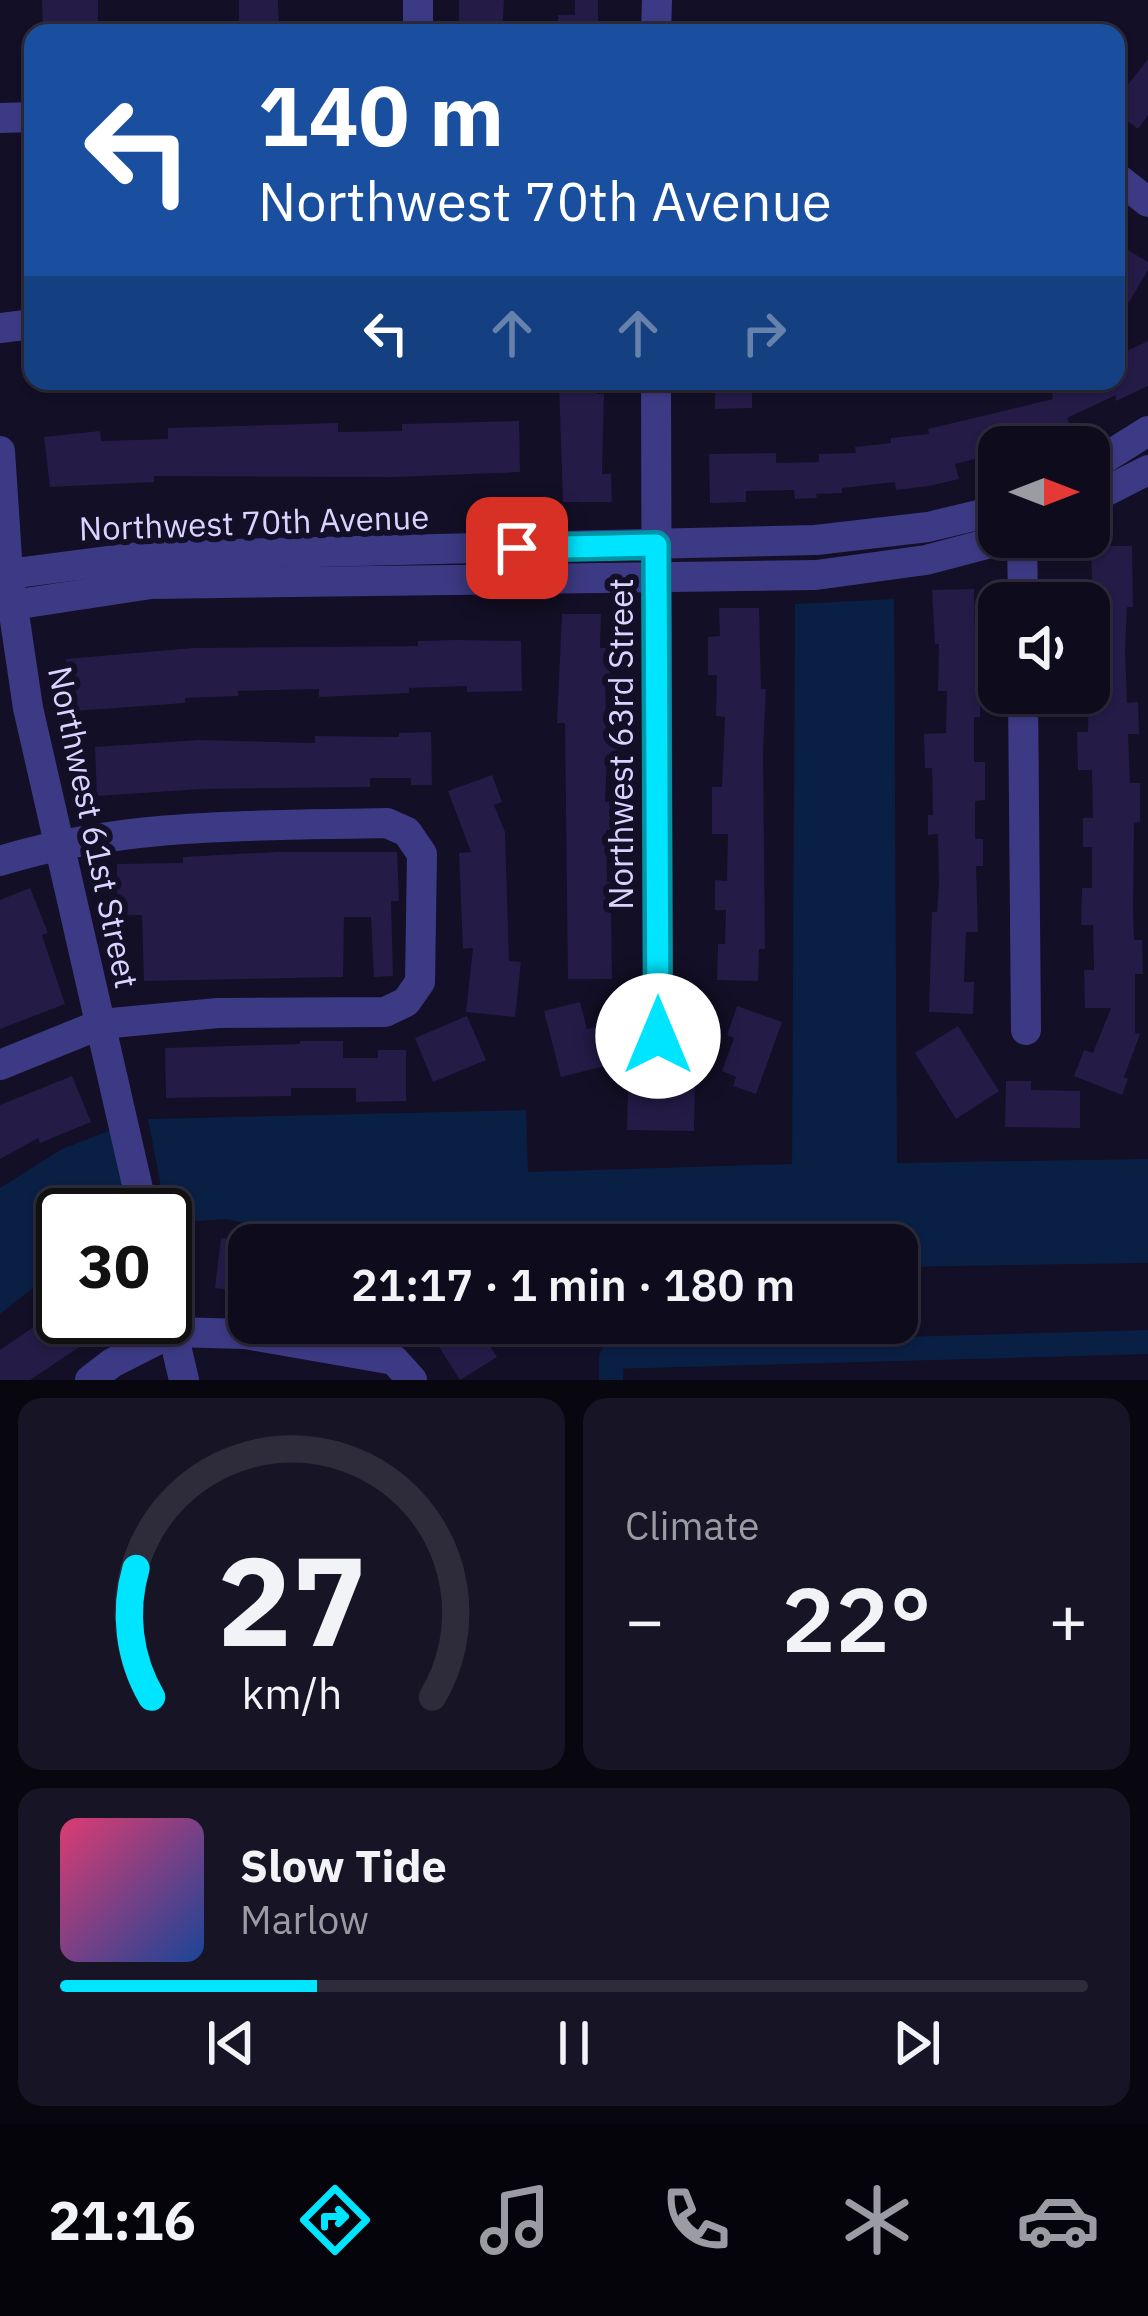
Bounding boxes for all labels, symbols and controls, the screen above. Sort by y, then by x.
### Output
text: 140 m [258,60,504,169]
icon: left [60,72,216,228]
text: Northwest 70th Avenue [258,166,832,236]
icon: left [353,300,419,366]
icon: ahead [479,300,545,366]
icon: ahead [605,300,671,366]
icon: right [731,300,797,366]
north arrow [978,426,1110,558]
map controls [978,426,1110,714]
street label: Northwest 70th Avenue [78,494,430,550]
pin [466,497,568,599]
icon: arrive [484,515,550,581]
street label: Northwest 63rd Street [599,578,642,910]
button: sound [978,582,1110,714]
street label: Northwest 61st Street [39,662,149,992]
position arrow [595,973,721,1099]
speed limit sign: 30 [36,1188,192,1344]
text: 21:17 · 1 min · 180 m [351,1255,795,1313]
text: Climate [625,1500,759,1551]
text: 27 [217,1518,366,1680]
text: 22° [781,1560,932,1677]
text: − [625,1576,665,1662]
text: + [1048,1576,1088,1662]
text: km/h [241,1665,342,1721]
text: Slow Tide [240,1836,447,1894]
text: Marlow [240,1894,369,1945]
icon: previous [198,2010,264,2076]
icon: pause [541,2010,607,2076]
icon: next [884,2010,950,2076]
icon: directions [293,2178,377,2262]
icon: music [473,2178,557,2262]
icon: phone [654,2178,738,2262]
icon: climate [835,2178,919,2262]
icon: car [1016,2178,1100,2262]
text: 21:16 [48,2185,196,2255]

